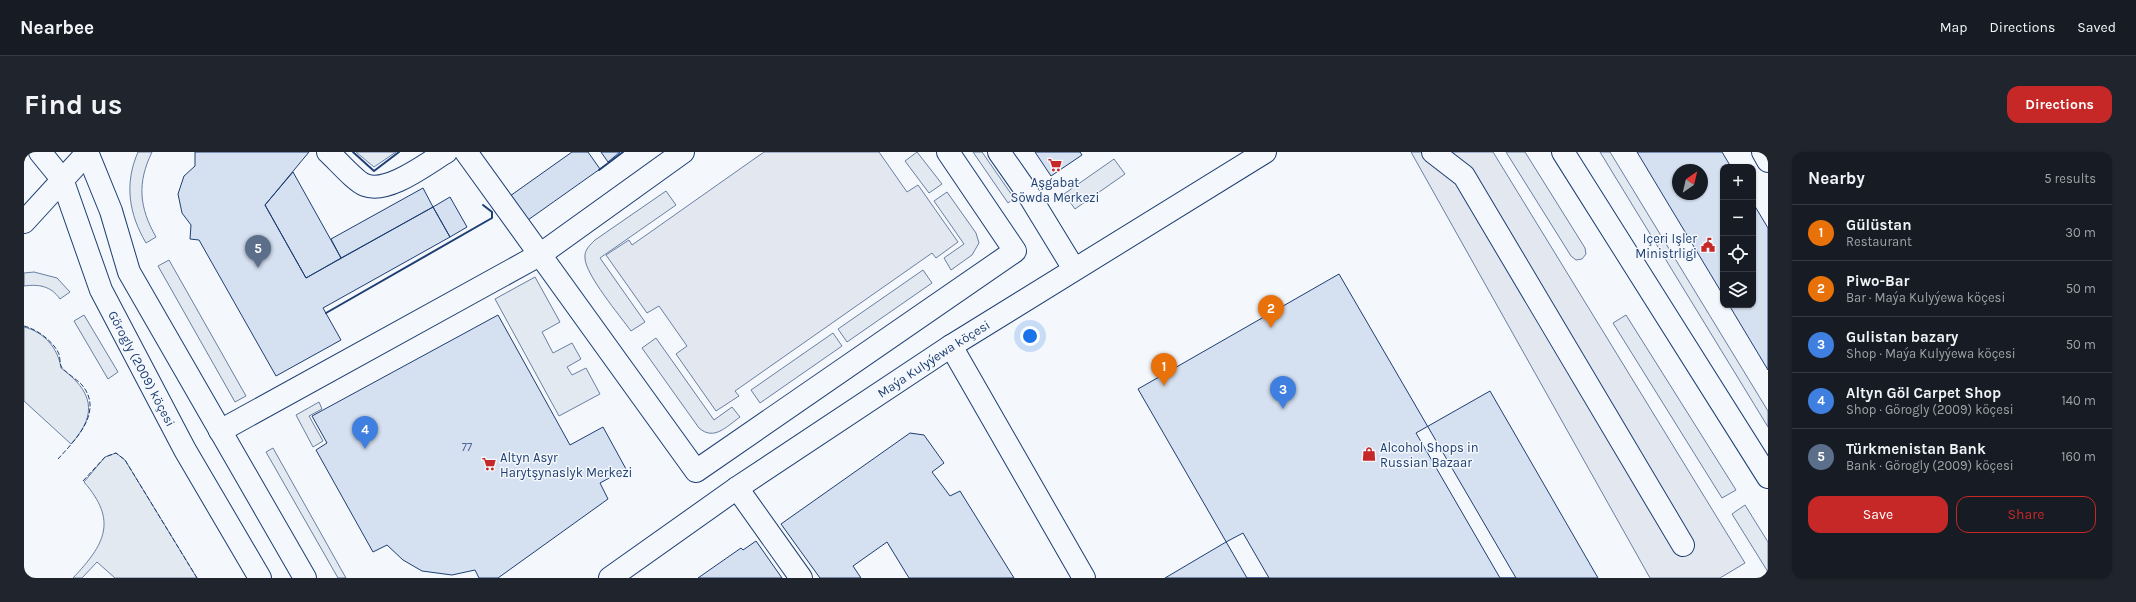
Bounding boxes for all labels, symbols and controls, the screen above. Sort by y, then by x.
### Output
text: Nearbee [20,17,94,39]
text: Map [1940,19,1968,36]
text: Directions [1990,19,2055,36]
text: Saved [2077,19,2116,36]
button: Directions [2007,86,2112,123]
text: Find us [24,88,123,121]
supermarket icon: Aşgabat Söwda Merkezi [1047,157,1063,173]
north arrow [1672,164,1708,200]
map controls [1720,164,1756,308]
button: + [1720,164,1756,200]
text: Nearby [1808,168,1865,188]
text: 5 results [2044,171,2096,186]
place label: Aşgabat Söwda Merkezi [1011,175,1099,205]
button: − [1720,200,1756,236]
text: Gülüstan [1846,216,1911,234]
text: 1 [1819,225,1823,240]
text: 30 m [2065,225,2096,240]
place label: Içeri Işler Ministrligi [1635,231,1697,261]
text: Restaurant [1846,234,1912,249]
pin: 5 [245,235,271,268]
button: locate [1720,236,1756,272]
public building icon: Içeri Işler Ministrligi [1700,237,1716,253]
button: layers [1720,272,1756,308]
text: Piwo-Bar [1846,272,1909,290]
text: 2 [1817,281,1825,296]
text: 50 m [2066,281,2096,296]
text: Bar · Maýa Kulyýewa köçesi [1846,290,2005,305]
pin: 2 [1258,295,1284,328]
street label: Görogly (2009) köçesi [105,308,178,429]
street label: Maýa Kulyýewa köçesi [875,317,993,401]
your location [1020,326,1040,346]
text: Gulistan bazary [1846,328,1958,346]
text: 3 [1817,337,1825,352]
text: 50 m [2066,337,2096,352]
text: Shop · Maýa Kulyýewa köçesi [1846,346,2016,361]
pin: 1 [1151,353,1177,386]
pin: 3 [1270,376,1296,409]
text: Altyn Göl Carpet Shop [1846,384,2001,402]
text: 4 [1817,393,1825,408]
text: 140 m [2061,393,2096,408]
text: Shop · Görogly (2009) köçesi [1846,402,2014,417]
pin: 4 [352,416,378,449]
place label: Alcohol Shops in Russian Bazaar [1380,440,1479,470]
text: Türkmenistan Bank [1846,440,1986,458]
house number: 77 [462,441,472,454]
shop icon: Alcohol Shops in Russian Bazaar [1361,446,1377,462]
text: 5 [1817,449,1825,464]
text: 160 m [2061,449,2096,464]
place label: Altyn Asyr Harytşynaslyk Merkezi [500,450,632,480]
supermarket icon: Altyn Asyr Harytşynaslyk Merkezi [481,456,497,472]
text: Bank · Görogly (2009) köçesi [1846,458,2014,473]
button: Save [1808,496,1948,533]
button: Share [1956,496,2096,533]

